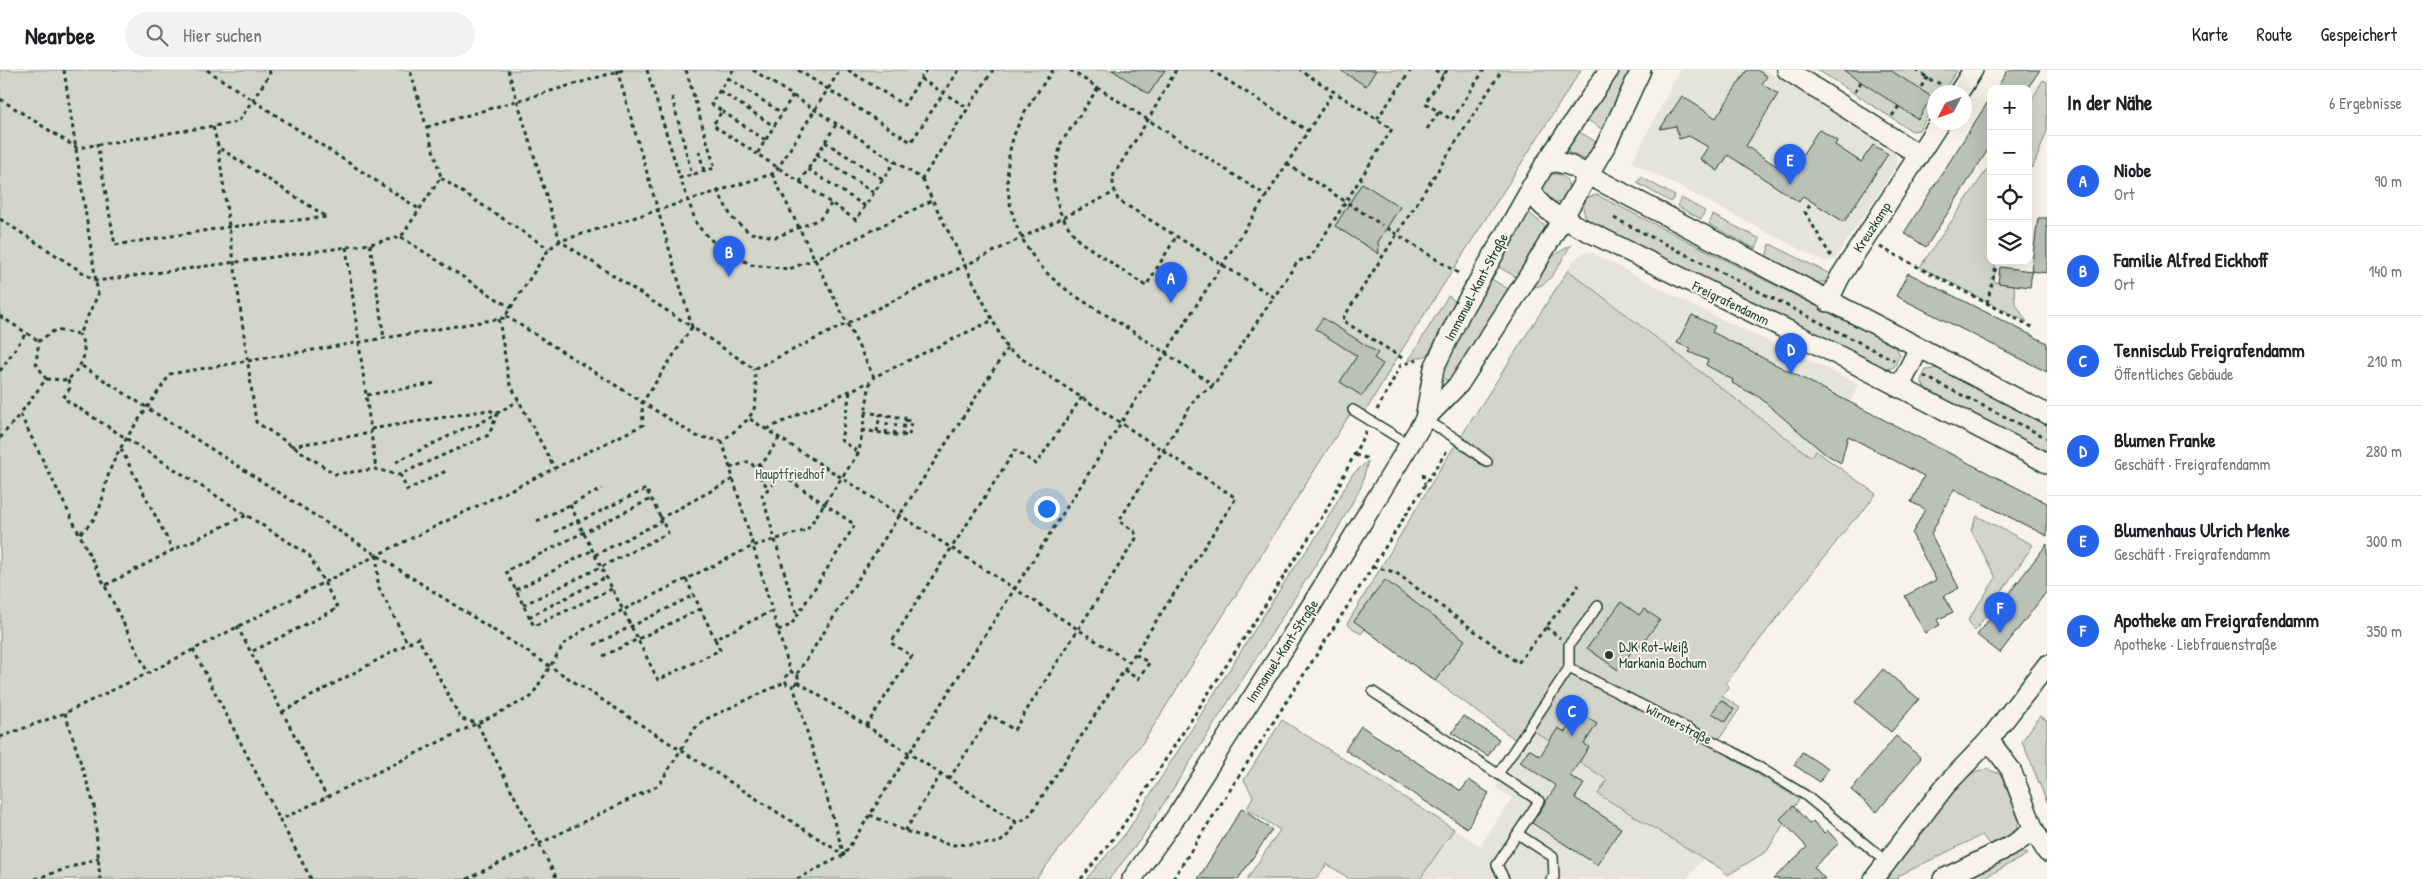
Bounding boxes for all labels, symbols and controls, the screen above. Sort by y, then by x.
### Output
search box [125,12,475,57]
text: Nearbee [25,19,95,51]
icon: search [143,21,171,49]
text: Hier suchen [183,22,262,48]
text: Karte [2192,22,2229,47]
text: Route [2257,22,2293,47]
text: Gespeichert [2321,22,2397,47]
north arrow [1927,85,1972,130]
map controls [1987,85,2032,265]
button: + [1987,85,2032,130]
text: In der Nähe [2067,88,2152,117]
text: 6 Ergebnisse [2329,92,2402,114]
button: − [1987,130,2032,175]
pin: E [1774,144,1806,185]
text: Niobe [2114,157,2151,183]
text: A [2079,170,2087,192]
text: 90 m [2374,170,2402,192]
button: locate [1987,175,2032,220]
text: Ort [2114,183,2135,205]
street label: Kreuzkamp [1848,198,1896,256]
button: layers [1987,220,2032,265]
street label: Immanuel-Kant-Straße [1439,229,1513,344]
pin: B [713,236,745,277]
text: Familie Alfred Eickhoff [2114,247,2268,273]
text: B [2079,260,2087,282]
text: 140 m [2368,260,2402,282]
pin: A [1155,262,1187,303]
text: Ort [2114,273,2135,295]
street label: Freigrafendamm [1688,275,1773,330]
pin: D [1775,333,1807,374]
text: Tennisclub Freigrafendamm [2114,337,2305,363]
text: C [2079,350,2087,372]
text: 210 m [2367,350,2402,372]
text: Öffentliches Gebäude [2114,363,2233,385]
text: Blumen Franke [2114,427,2216,453]
text: D [2079,440,2087,462]
text: 280 m [2366,440,2402,462]
text: Geschäft · Freigrafendamm [2114,453,2271,475]
park label: Hauptfriedhof [755,464,825,484]
your location [1034,496,1060,522]
text: Blumenhaus Ulrich Menke [2114,517,2290,543]
text: E [2079,530,2087,552]
text: 300 m [2366,530,2402,552]
text: Geschäft · Freigrafendamm [2114,543,2271,565]
pin: F [1984,592,2016,633]
street label: Immanuel-Kant-Straße [1241,595,1323,707]
text: Apotheke am Freigrafendamm [2114,607,2319,633]
text: F [2080,620,2086,642]
text: 350 m [2366,620,2402,642]
text: Apotheke · Liebfrauenstraße [2114,633,2277,655]
place label: DJK Rot-Weiß Markania Bochum [1619,637,1707,672]
marker: DJK Rot-Weiß Markania Bochum [1603,649,1615,661]
pin: C [1556,695,1588,736]
street label: Wirmerstraße [1643,699,1716,749]

